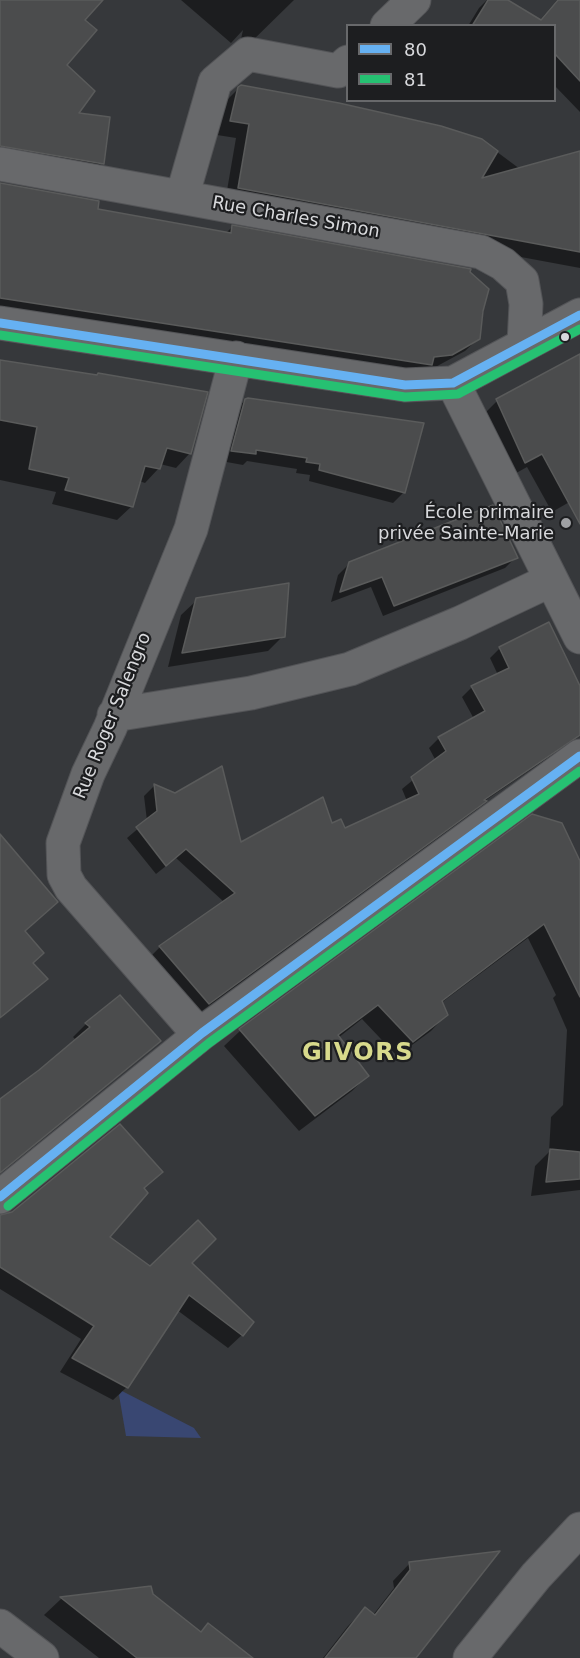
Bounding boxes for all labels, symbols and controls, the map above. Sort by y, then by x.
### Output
legend [346,24,556,102]
text: 80 [404,39,427,60]
text: 81 [404,69,427,90]
street label: Rue Charles Simon [210,193,382,243]
unlabelled marker [559,331,571,343]
place label: École primaire privée Sainte-Marie [378,502,554,544]
marker: École primaire privée Sainte-Marie [559,516,573,530]
street label: Rue Roger Salengro [70,630,156,802]
district label: GIVORS [302,1040,414,1068]

